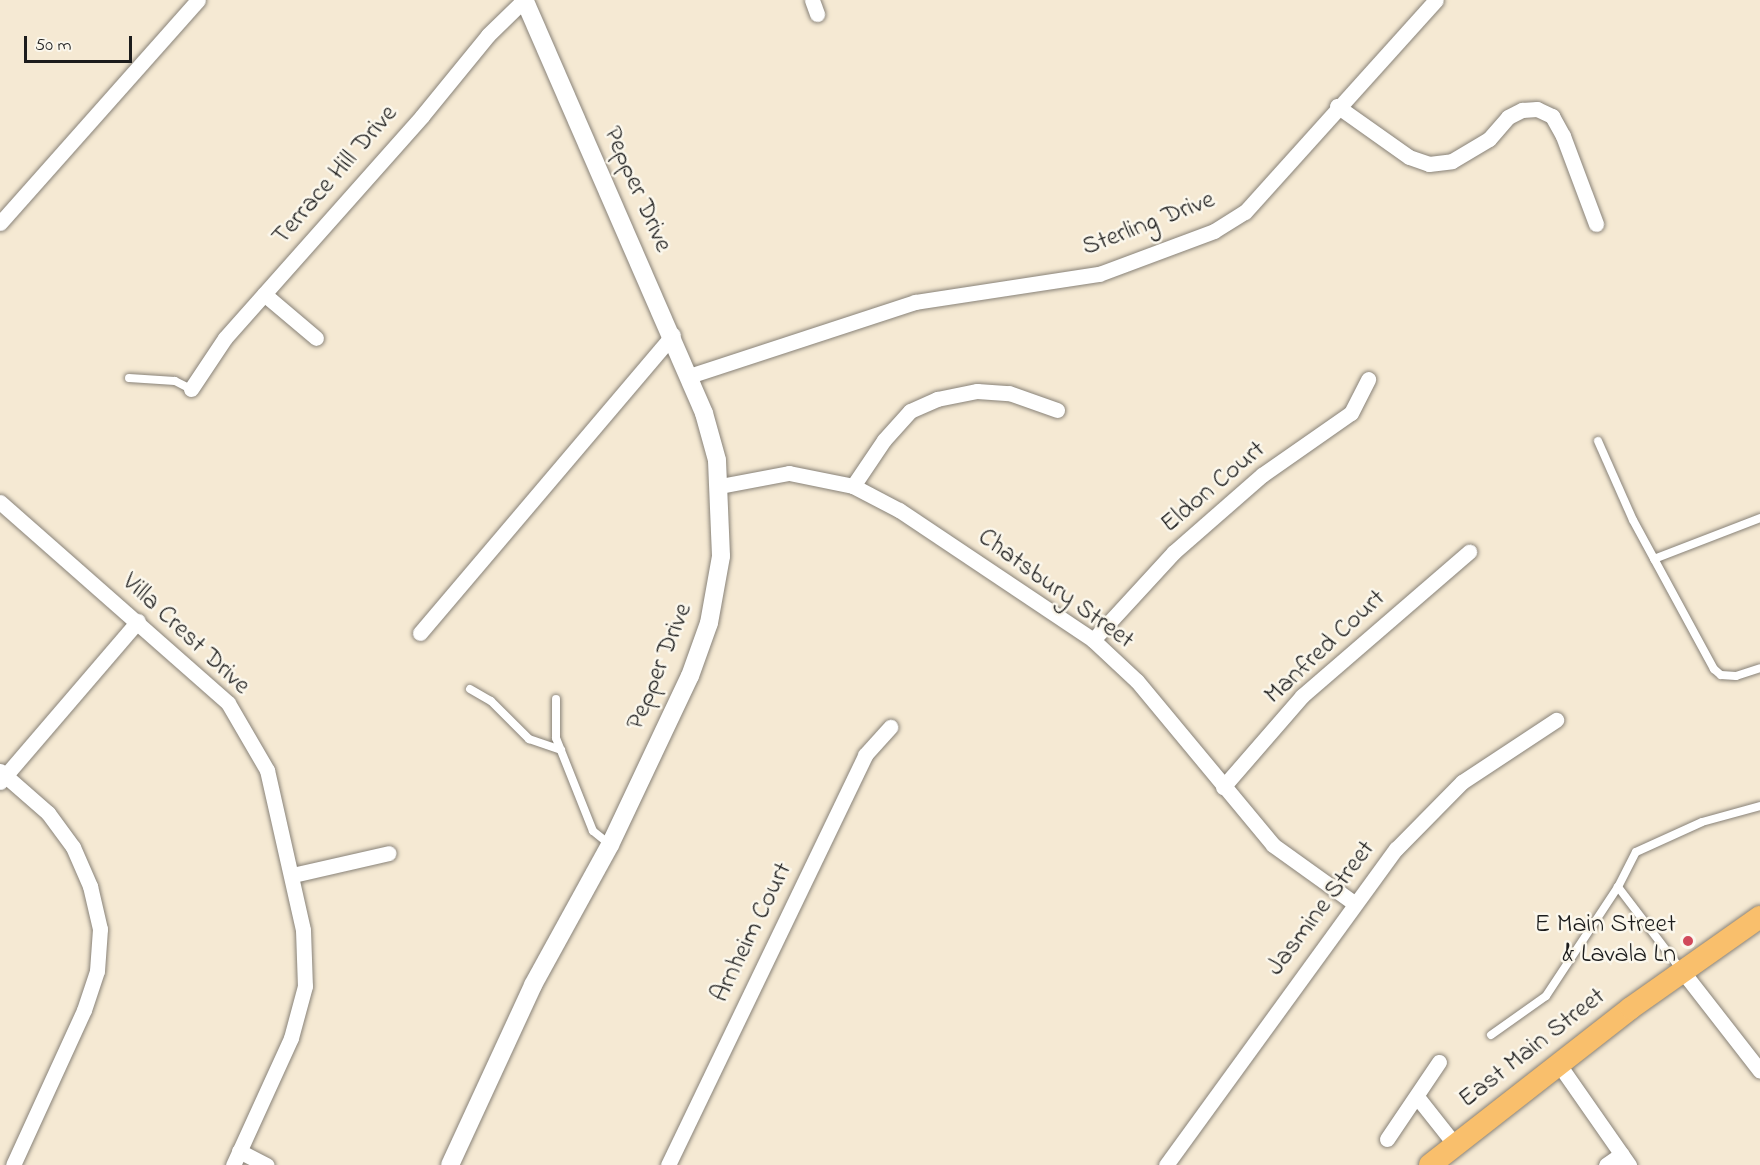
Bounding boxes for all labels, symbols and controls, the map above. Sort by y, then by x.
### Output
scale bar [27,24,135,62]
text: 50 m [35,33,72,59]
street label: Terrace Hill Drive [267,99,405,253]
street label: Pepper Drive [595,122,677,258]
street label: Sterling Drive [1078,185,1220,265]
street label: Eldon Court [1155,435,1273,541]
street label: Chatsbury Street [971,523,1139,657]
street label: Villa Crest Drive [114,568,256,702]
street label: Manfred Court [1259,584,1393,712]
street label: Pepper Drive [621,599,701,735]
street label: Jasmine Street [1261,835,1383,983]
street label: Arnheim Court [706,858,800,1008]
place label: E Main Street & Lavala Ln [1534,910,1676,972]
marker: E Main Street & Lavala Ln [1681,934,1695,948]
street label: East Main Street [1453,982,1613,1116]

